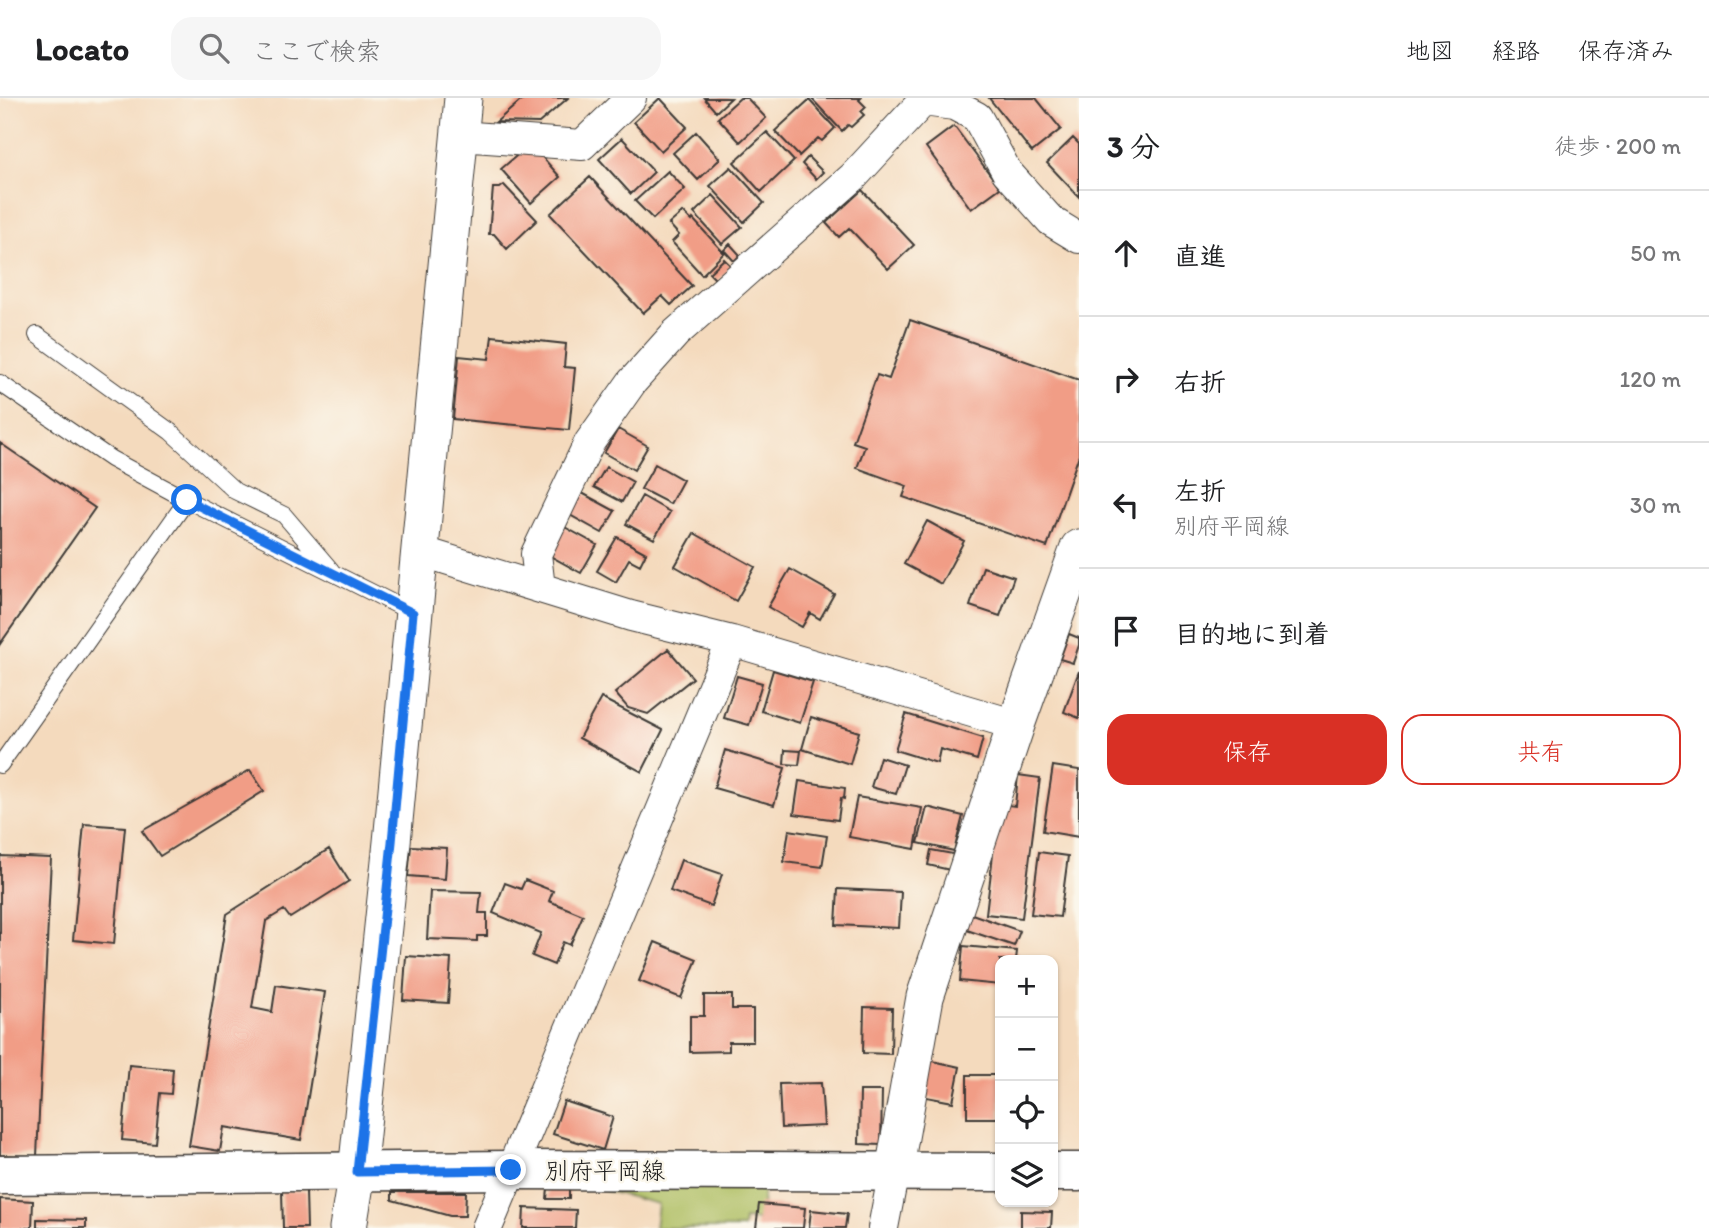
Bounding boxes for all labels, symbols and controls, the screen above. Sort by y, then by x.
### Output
search box [171,17,661,80]
text: Locato [35,29,129,68]
icon: search [195,29,233,67]
text: ここで検索 [251,35,381,67]
text: 地図 [1406,36,1454,65]
text: 経路 [1492,36,1540,65]
text: 保存済み [1578,36,1674,65]
text: 3 分 [1107,128,1160,165]
text: 徒歩 · 200 m [1554,132,1681,160]
icon: ahead [1107,234,1145,272]
text: 50 m [1630,239,1681,267]
text: 直進 [1174,240,1226,272]
icon: right [1107,360,1145,398]
text: 120 m [1620,365,1681,393]
text: 右折 [1174,366,1226,398]
text: 左折 [1174,475,1226,507]
route start [171,484,202,515]
icon: left [1107,486,1145,524]
text: 30 m [1630,491,1681,519]
text: 別府平岡線 [1174,512,1289,540]
icon: arrive [1107,612,1145,650]
text: 目的地に到着 [1174,618,1330,650]
button: 保存 [1107,714,1387,785]
button: 共有 [1401,714,1681,785]
map controls [995,955,1058,1207]
button: + [995,955,1058,1018]
button: − [995,1018,1058,1081]
button: locate [995,1081,1058,1144]
button: layers [995,1144,1058,1207]
route end [495,1154,526,1185]
street label: 別府平岡線 [545,1156,665,1185]

